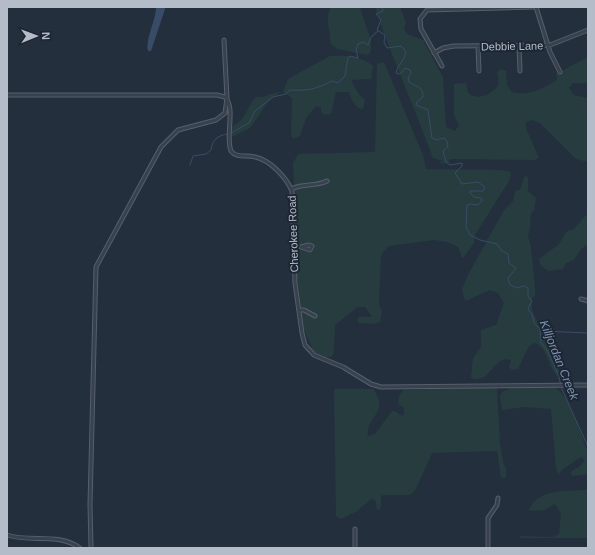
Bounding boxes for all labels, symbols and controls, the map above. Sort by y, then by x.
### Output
north arrow [16,16,56,56]
text: N [40,32,52,40]
street label: Debbie Lane [481,39,543,53]
street label: Cherokee Road [286,195,300,273]
water label: Killjordan Creek [537,318,582,403]

